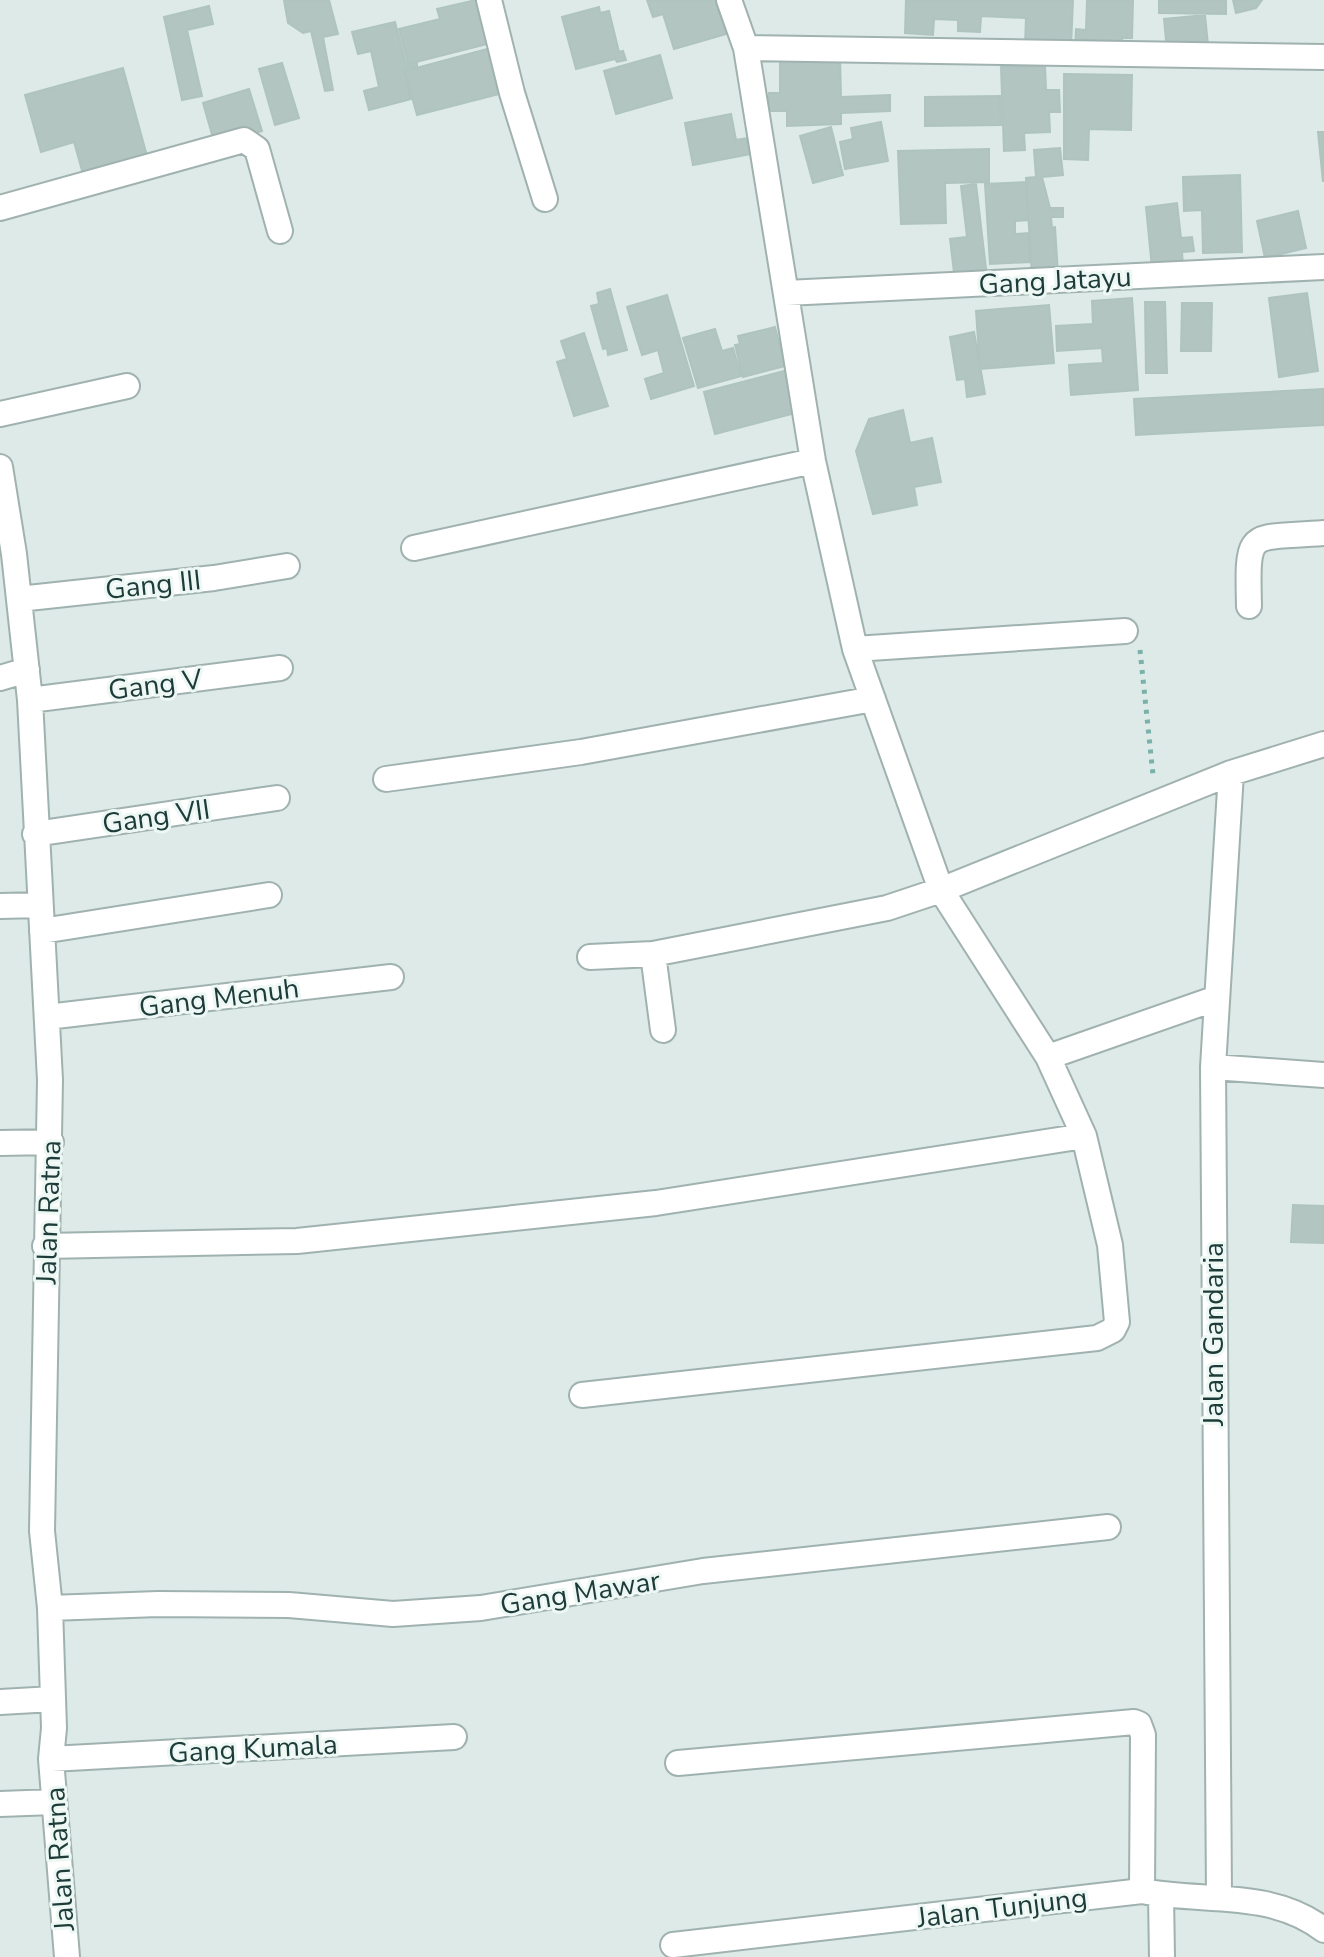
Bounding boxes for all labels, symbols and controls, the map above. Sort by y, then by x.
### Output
street label: Gang Jatayu [978,258,1133,304]
street label: Gang III [103,561,203,609]
street label: Gang V [106,660,205,710]
street label: Gang VII [100,791,212,843]
street label: Gang Menuh [137,969,301,1027]
street label: Jalan Ratna [27,1139,71,1286]
street label: Jalan Gandaria [1195,1242,1233,1427]
street label: Gang Mawar [497,1562,663,1624]
street label: Gang Kumala [167,1726,339,1772]
street label: Jalan Ratna [36,1786,84,1933]
street label: Jalan Tunjung [914,1879,1089,1937]

